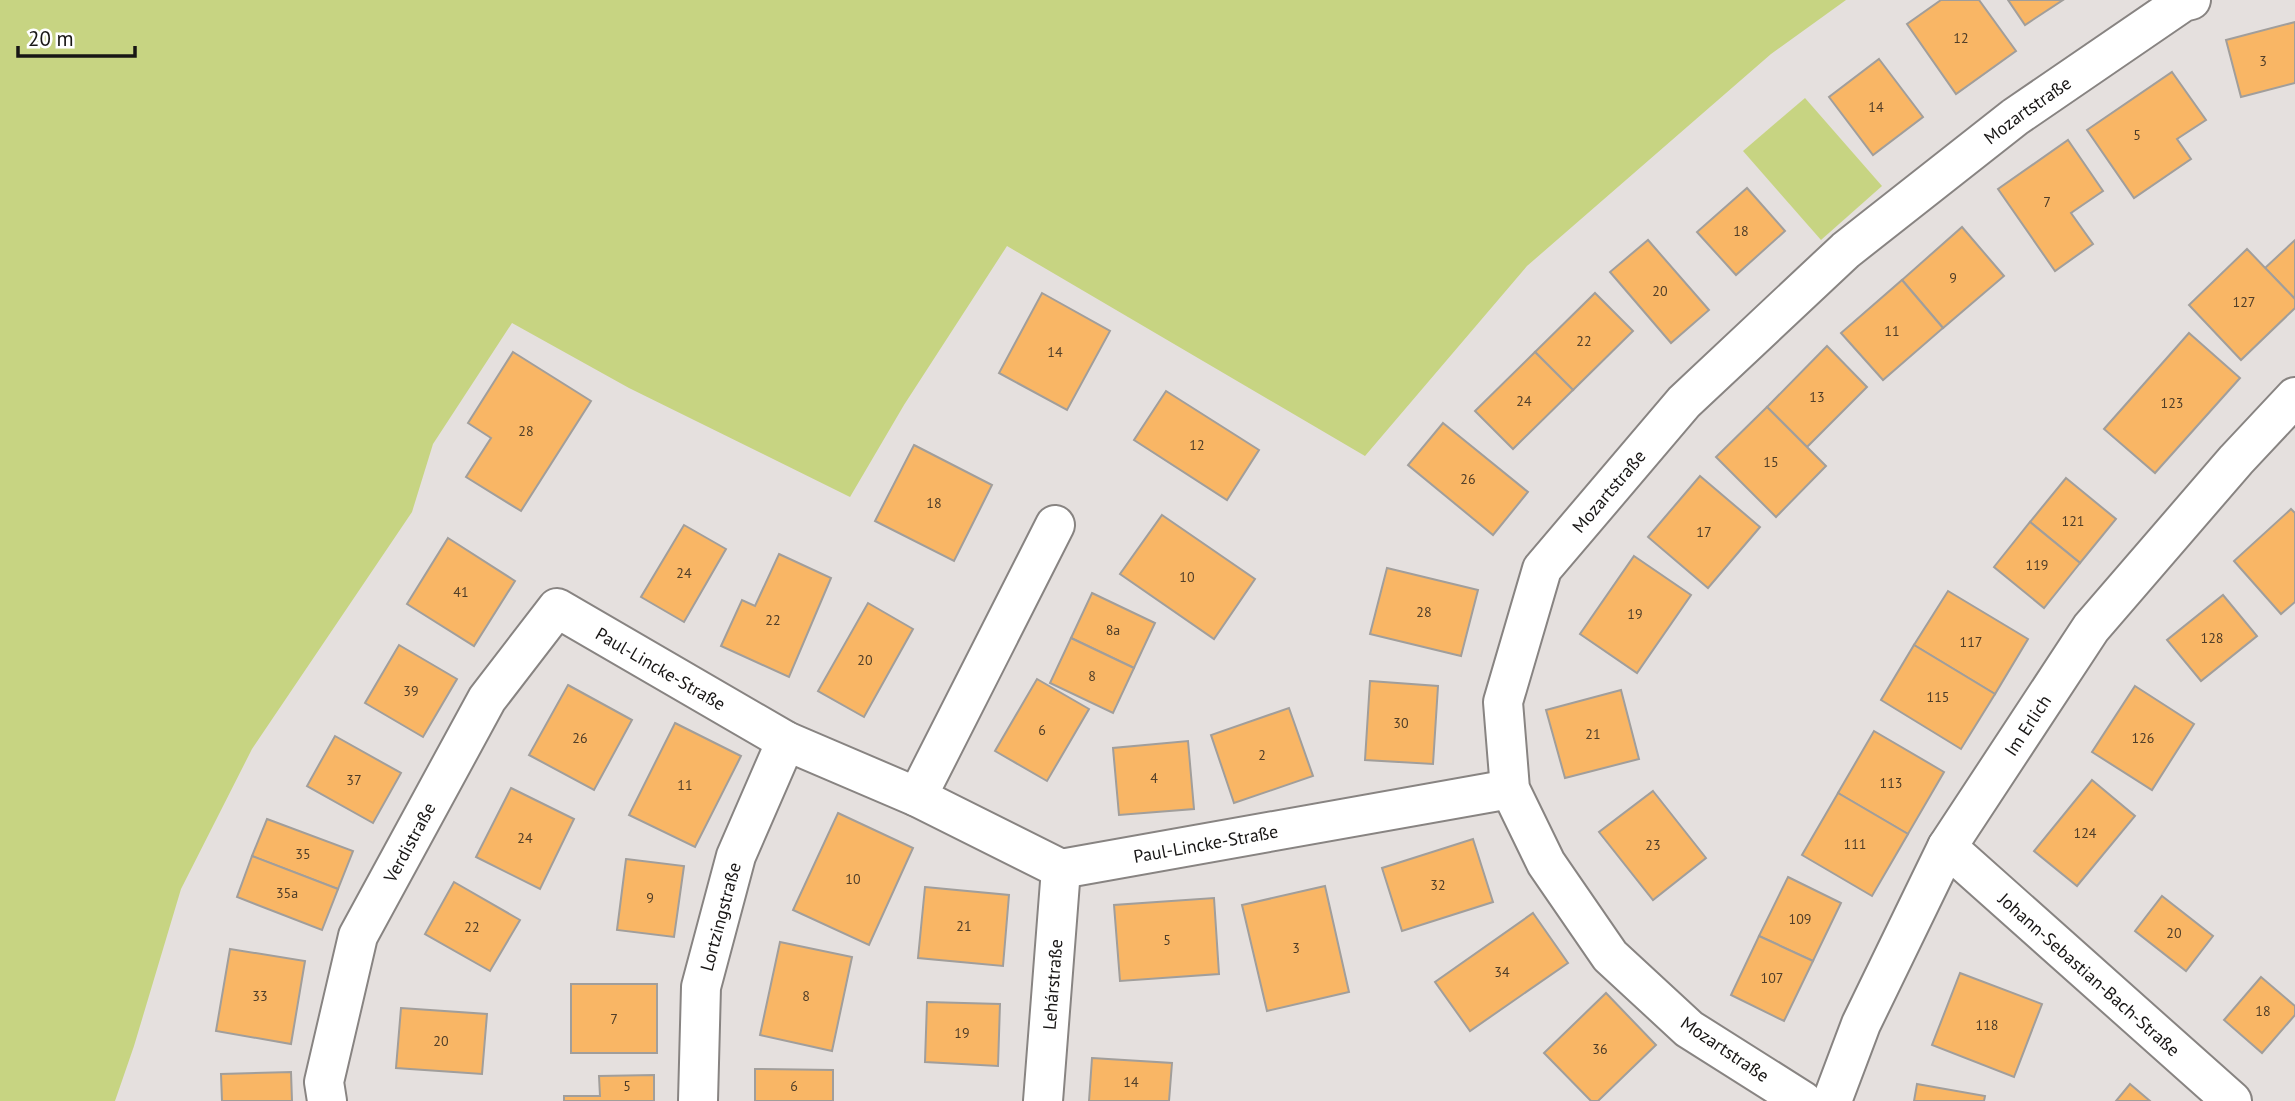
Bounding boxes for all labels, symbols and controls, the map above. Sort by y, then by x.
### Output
scale bar [18,14,135,58]
text: 20 m [28,25,74,52]
house number: 12 [1953,29,1969,47]
house number: 3 [2259,52,2267,70]
street label: Mozartstraße [1979,71,2075,149]
house number: 14 [1868,98,1884,116]
house number: 5 [2133,126,2141,144]
house number: 7 [2043,193,2051,211]
house number: 18 [1733,222,1749,240]
house number: 9 [1949,269,1957,287]
house number: 20 [1652,282,1668,300]
house number: 127 [2233,293,2255,311]
house number: 11 [1884,322,1900,340]
house number: 22 [1576,332,1592,350]
house number: 14 [1047,343,1063,361]
house number: 13 [1809,388,1825,406]
house number: 24 [1516,392,1532,410]
house number: 123 [2161,394,2183,412]
house number: 28 [518,422,534,440]
house number: 12 [1189,436,1205,454]
street label: Mozartstraße [1567,445,1650,537]
house number: 15 [1763,453,1779,471]
house number: 26 [1460,470,1476,488]
house number: 18 [926,494,942,512]
house number: 121 [2062,512,2084,530]
house number: 17 [1696,523,1712,541]
house number: 119 [2026,556,2048,574]
house number: 24 [676,564,692,582]
house number: 10 [1179,568,1195,586]
house number: 41 [453,583,469,601]
house number: 28 [1416,603,1432,621]
house number: 19 [1627,605,1643,623]
house number: 22 [765,611,781,629]
house number: 8a [1106,621,1120,639]
street label: Paul-Lincke-Straße [592,622,730,715]
house number: 128 [2201,629,2223,647]
house number: 117 [1960,633,1982,651]
house number: 20 [857,651,873,669]
house number: 8 [1088,667,1096,685]
house number: 39 [403,682,419,700]
house number: 115 [1927,688,1949,706]
street label: Im Erlich [1999,690,2056,760]
house number: 30 [1393,714,1409,732]
house number: 6 [1038,721,1046,739]
house number: 21 [1585,725,1601,743]
house number: 26 [572,729,588,747]
house number: 126 [2132,729,2154,747]
house number: 2 [1258,746,1266,764]
house number: 4 [1150,769,1158,787]
house number: 37 [346,771,362,789]
house number: 113 [1880,774,1902,792]
house number: 11 [677,776,693,794]
street label: Verdistraße [378,798,440,887]
street label: Paul-Lincke-Straße [1131,819,1280,867]
house number: 124 [2074,824,2097,842]
house number: 24 [517,829,533,847]
house number: 111 [1844,835,1866,853]
house number: 23 [1645,836,1661,854]
house number: 35 [295,845,311,863]
street label: Lortzingstraße [694,860,745,973]
house number: 10 [845,870,861,888]
house number: 32 [1430,876,1446,894]
house number: 35a [276,884,298,902]
street label: Johann-Sebastian-Bach-Straße [1993,886,2185,1061]
house number: 9 [646,889,654,907]
house number: 109 [1789,910,1811,928]
house number: 21 [956,917,972,935]
house number: 22 [464,918,480,936]
house number: 20 [2166,924,2182,942]
house number: 5 [1163,931,1171,949]
street label: Lehárstraße [1037,938,1067,1031]
house number: 3 [1292,939,1300,957]
house number: 34 [1494,963,1510,981]
house number: 107 [1761,969,1783,987]
house number: 33 [252,987,268,1005]
house number: 8 [802,987,810,1005]
house number: 18 [2255,1002,2271,1020]
house number: 7 [610,1010,618,1028]
street label: Mozartstraße [1676,1011,1774,1087]
house number: 118 [1976,1016,1998,1034]
house number: 19 [954,1024,970,1042]
house number: 20 [433,1032,449,1050]
house number: 36 [1592,1040,1608,1058]
house number: 14 [1123,1073,1139,1091]
house number: 5 [623,1077,631,1095]
house number: 6 [790,1077,798,1095]

